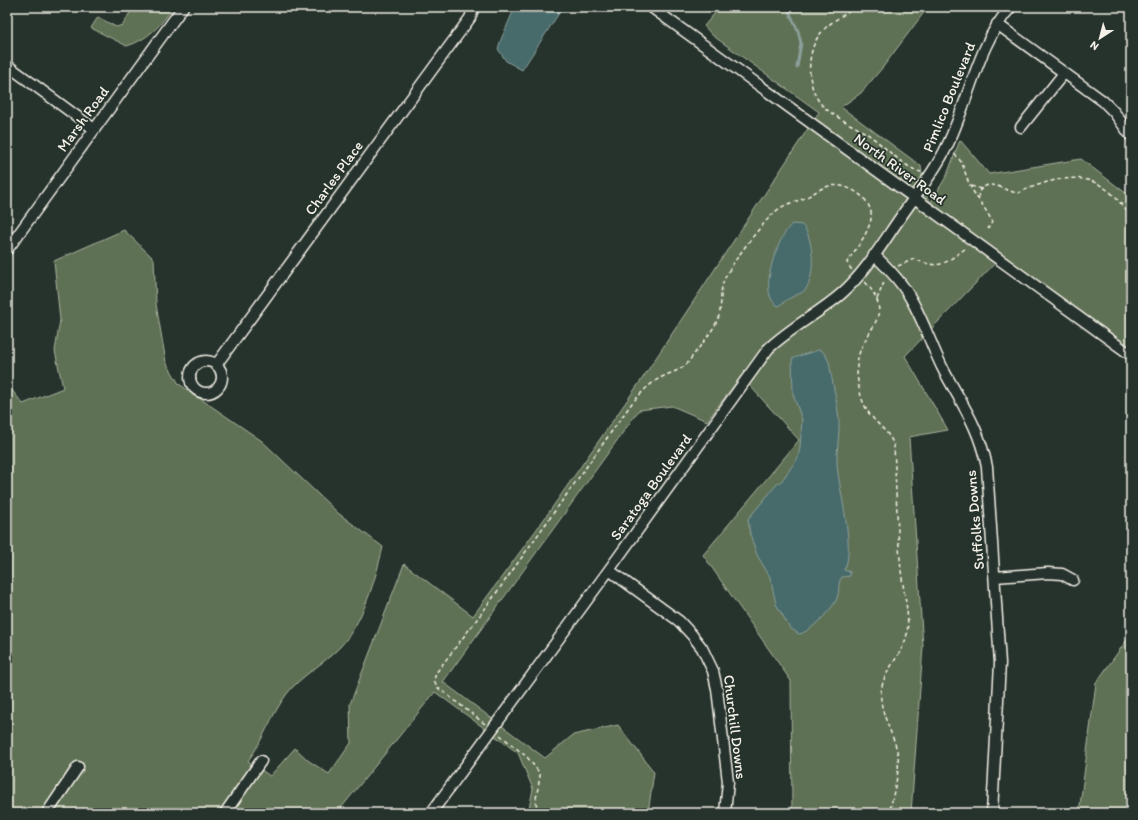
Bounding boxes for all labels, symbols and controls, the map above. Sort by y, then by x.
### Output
north arrow [1080,18,1120,58]
text: N [1088,38,1101,53]
street label: Pimlico Boulevard [919,39,980,155]
street label: Marsh Road [53,82,113,155]
street label: North River Road [850,130,950,208]
street label: Charles Place [301,137,367,219]
street label: Saratoga Boulevard [606,430,696,544]
street label: Suffolks Downs [962,469,988,570]
street label: Churchill Downs [720,674,750,780]

